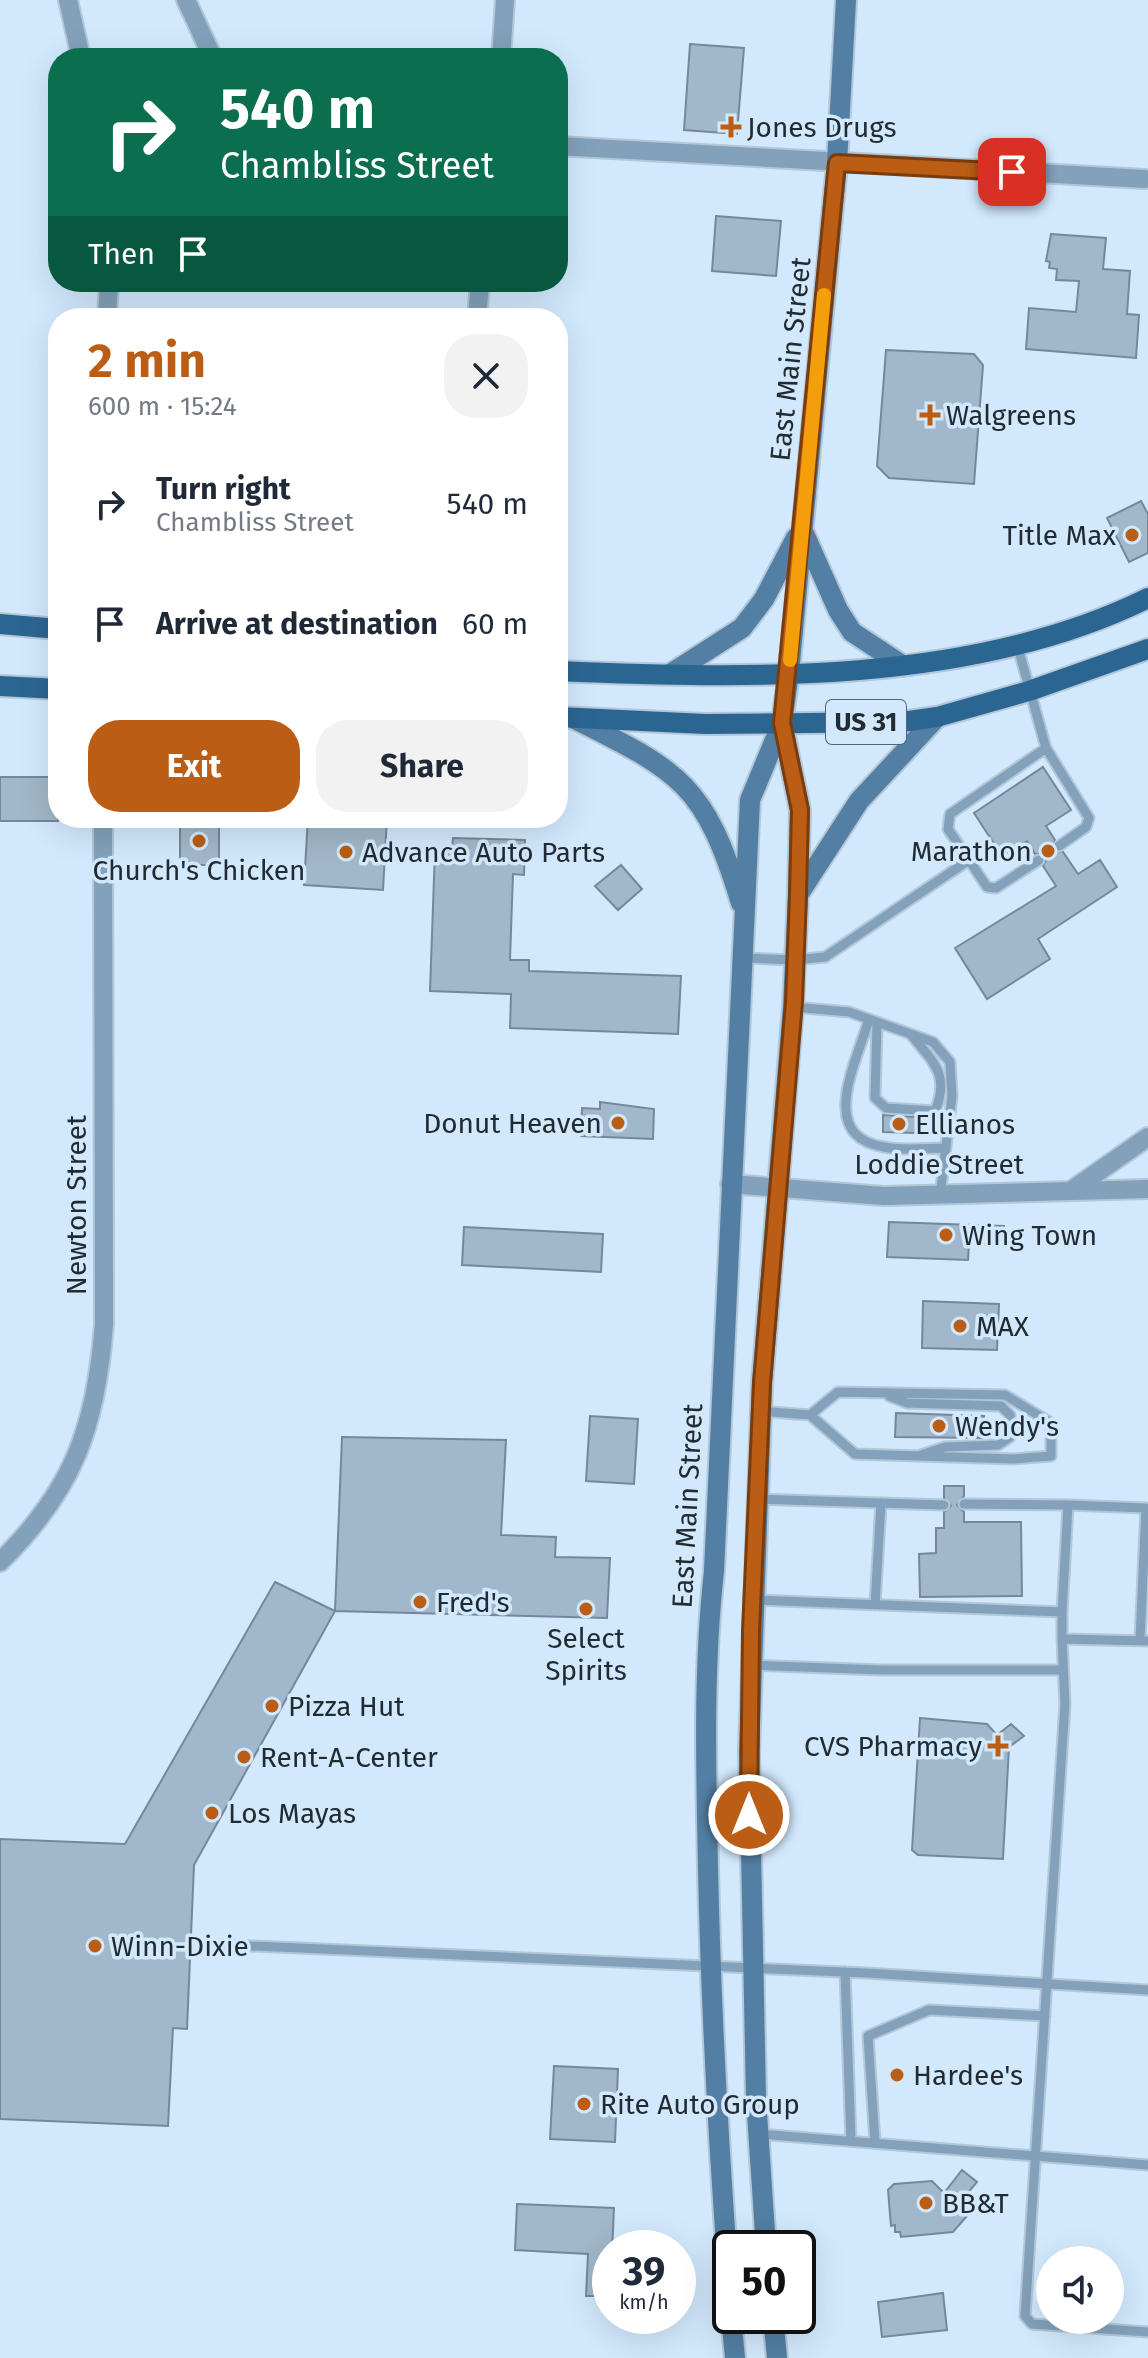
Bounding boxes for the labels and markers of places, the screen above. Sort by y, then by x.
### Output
place label: Jones Drugs [747,111,897,144]
marker: Jones Drugs [722,118,740,136]
pin [978,138,1046,206]
place label: Walgreens [946,399,1076,432]
marker: Walgreens [921,406,939,424]
place label: Title Max [1002,519,1116,552]
marker: Title Max [1123,526,1141,544]
marker: Church's Chicken [190,832,208,850]
place label: Marathon [911,835,1032,868]
place label: Advance Auto Parts [362,836,605,869]
marker: Marathon [1039,842,1057,860]
marker: Advance Auto Parts [337,843,355,861]
place label: Church's Chicken [93,854,305,887]
place label: Donut Heaven [423,1107,602,1140]
place label: Ellianos [915,1108,1015,1141]
marker: Donut Heaven [609,1114,627,1132]
marker: Ellianos [890,1115,908,1133]
place label: Wing Town [962,1219,1097,1252]
marker: Wing Town [937,1226,955,1244]
place label: MAX [976,1310,1029,1343]
marker: MAX [951,1317,969,1335]
place label: Wendy's [955,1410,1059,1443]
marker: Wendy's [930,1417,948,1435]
place label: Fred's [436,1586,510,1619]
marker: Fred's [411,1593,429,1611]
marker: Select Spirits [577,1600,595,1618]
place label: Select Spirits [545,1622,627,1687]
place label: Pizza Hut [288,1690,405,1723]
marker: Pizza Hut [263,1697,281,1715]
place label: CVS Pharmacy [804,1730,982,1763]
marker: CVS Pharmacy [989,1737,1007,1755]
place label: Rent-A-Center [260,1741,438,1774]
marker: Rent-A-Center [235,1748,253,1766]
place label: Los Mayas [228,1797,356,1830]
marker: Los Mayas [203,1804,221,1822]
place label: Winn-Dixie [111,1930,249,1963]
marker: Winn-Dixie [86,1937,104,1955]
place label: Hardee's [913,2059,1023,2092]
marker: Hardee's [888,2066,906,2084]
place label: Rite Auto Group [600,2088,800,2121]
marker: Rite Auto Group [575,2095,593,2113]
place label: BB&T [942,2187,1009,2220]
marker: BB&T [917,2194,935,2212]

